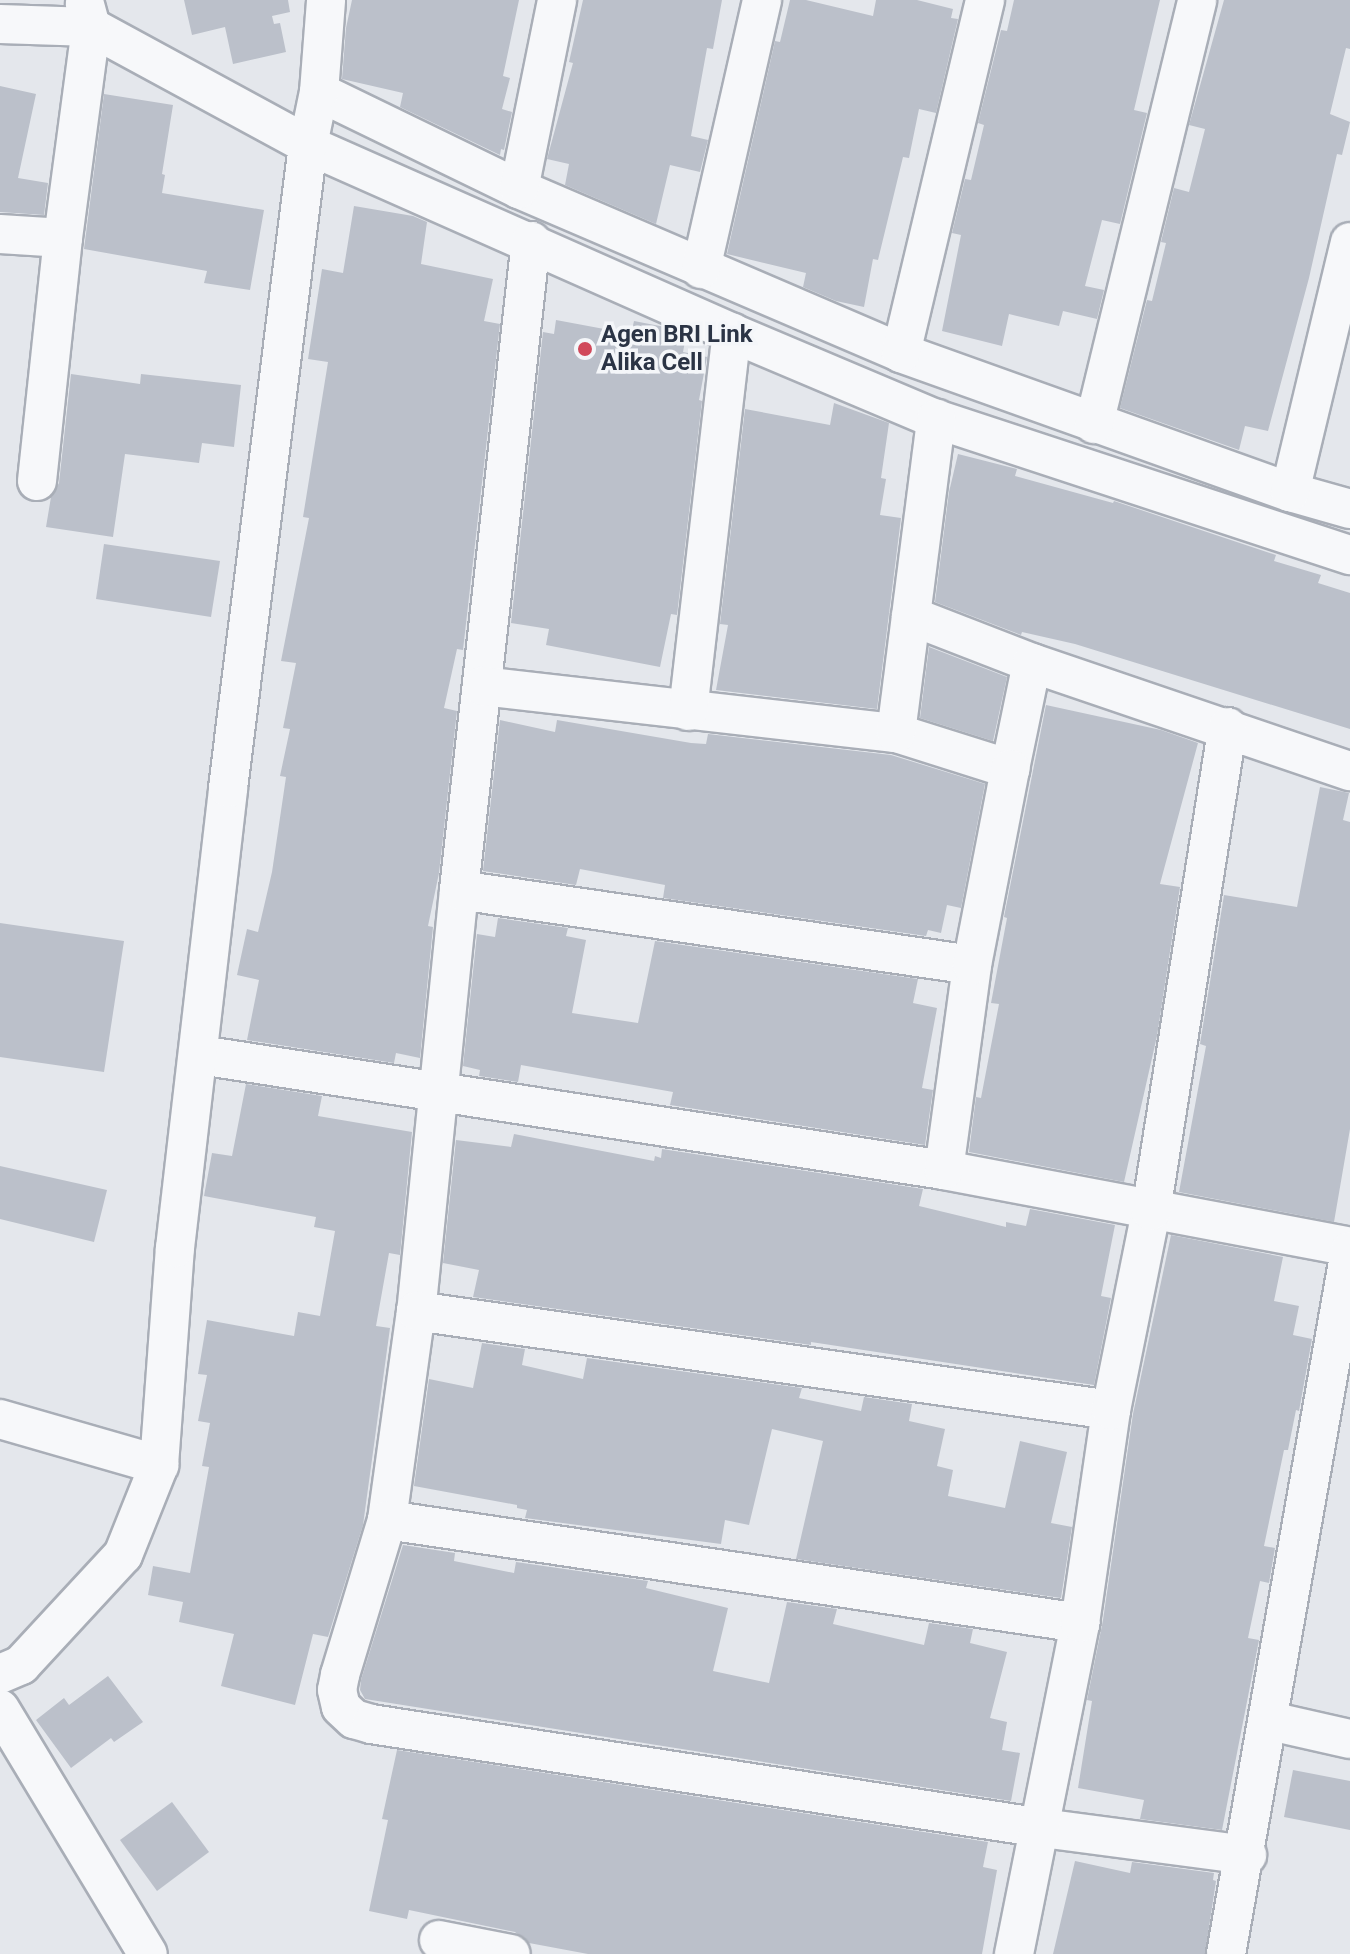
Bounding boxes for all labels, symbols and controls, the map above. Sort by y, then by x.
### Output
place label: Agen BRI Link Alika Cell [601,321,752,377]
marker: Agen BRI Link Alika Cell [576,340,594,358]

